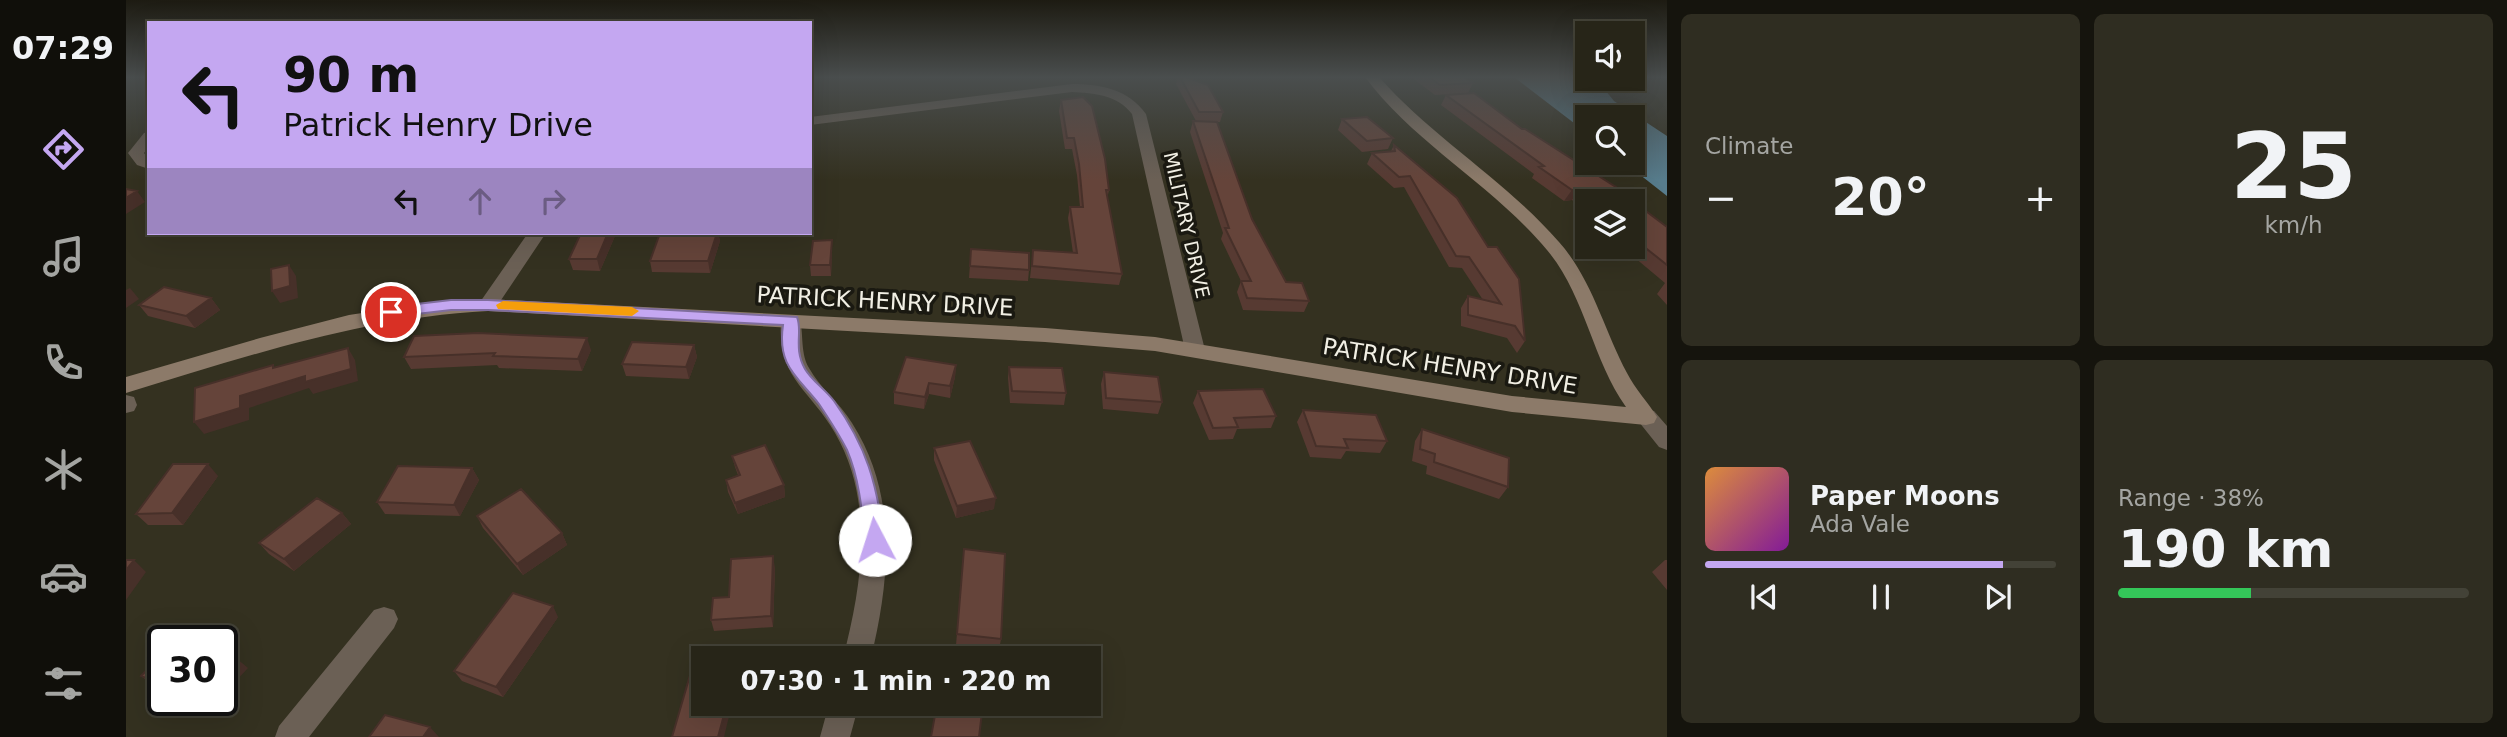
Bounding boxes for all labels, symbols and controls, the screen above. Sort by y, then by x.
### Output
map controls [1575,21,1645,259]
button: sound [1575,21,1645,91]
text: 07:29 [12,29,114,67]
text: 90 m [283,47,419,104]
icon: left [168,49,259,140]
button: search [1575,105,1645,175]
text: Patrick Henry Drive [283,106,593,144]
text: 25 [2230,114,2357,219]
icon: directions [39,125,88,174]
text: Climate [1705,133,1794,159]
street label: MILITARY DRIVE [1159,150,1215,300]
text: 20° [1831,167,1930,227]
text: − [1705,176,1737,220]
text: + [2024,176,2056,220]
icon: left [388,182,426,220]
icon: ahead [461,182,499,220]
icon: right [534,182,572,220]
button: layers [1575,189,1645,259]
text: km/h [2264,212,2323,238]
icon: music [39,232,88,281]
street label: PATRICK HENRY DRIVE [756,281,1014,321]
pin [361,282,421,342]
icon: arrive [372,293,410,331]
street label: PATRICK HENRY DRIVE [1321,333,1579,399]
icon: phone [39,338,88,387]
icon: climate [39,445,88,494]
text: Paper Moons [1810,481,2000,511]
text: Range · 38% [2118,485,2264,511]
position arrow [838,503,912,577]
text: Ada Vale [1810,511,1910,537]
text: 190 km [2118,519,2333,579]
icon: car [39,552,88,601]
icon: previous [1745,578,1783,616]
icon: pause [1862,578,1900,616]
icon: next [1979,578,2017,616]
speed limit sign: 30 [147,625,238,716]
icon: filters [39,659,88,708]
text: 07:30 · 1 min · 220 m [741,666,1051,696]

